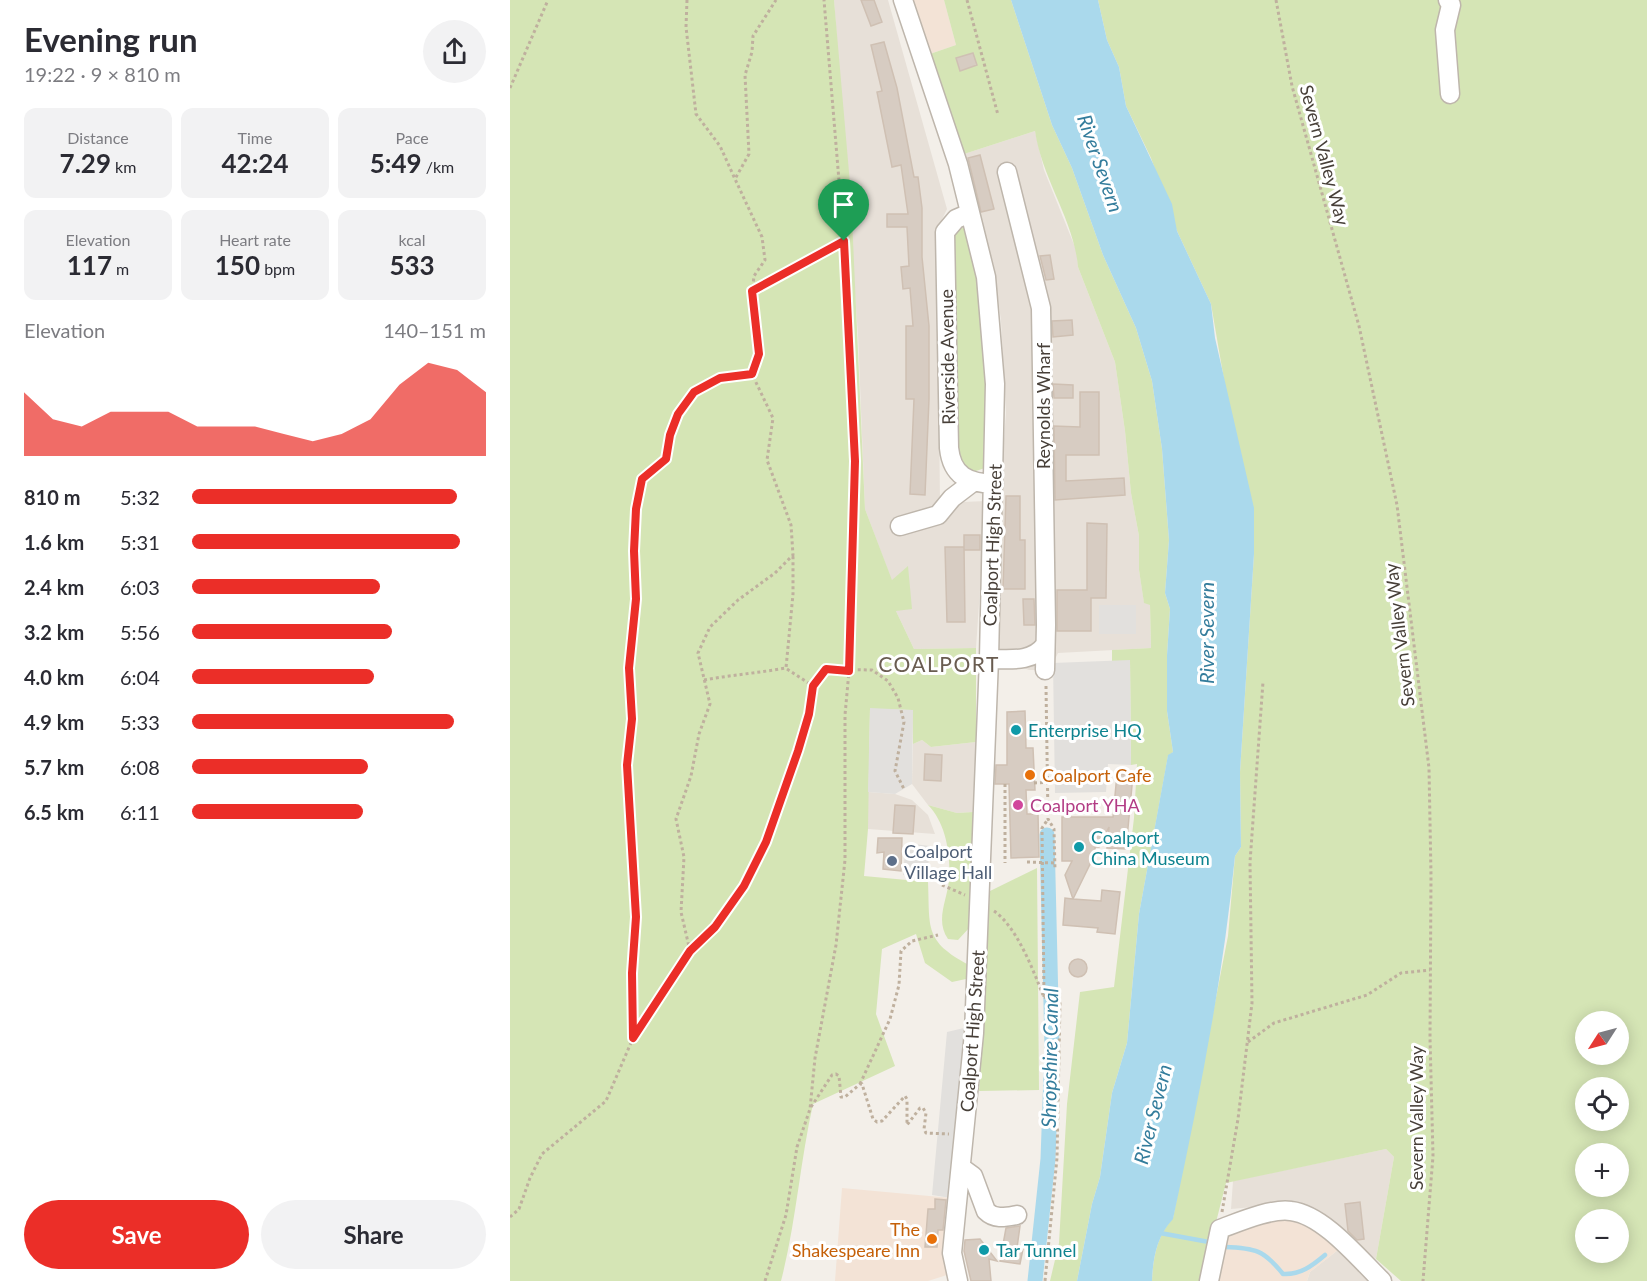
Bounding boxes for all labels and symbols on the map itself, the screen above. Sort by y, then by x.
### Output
street label: Severn Valley Way [1296,82,1355,228]
water label: River Severn [1073,111,1129,215]
pin [818,179,869,241]
street label: Riverside Avenue [935,289,959,425]
street label: Reynolds Wharf [1032,342,1054,469]
street label: Coalport High Street [978,463,1006,627]
street label: Severn Valley Way [1379,561,1419,708]
water label: River Severn [1194,582,1218,684]
district label: COALPORT [878,651,1000,676]
place label: Enterprise HQ [1028,719,1142,741]
marker: Enterprise HQ [1009,723,1023,737]
place label: Coalport Cafe [1042,764,1152,786]
marker: Coalport Cafe [1023,768,1037,782]
place label: Coalport YHA [1030,794,1140,816]
marker: Coalport YHA [1011,798,1025,812]
place label: Coalport China Museum [1091,826,1210,869]
place label: Coalport Village Hall [904,840,992,883]
marker: Coalport China Museum [1072,840,1086,854]
marker: Coalport Village Hall [885,854,899,868]
street label: Coalport High Street [955,949,989,1113]
water label: Shropshire Canal [1036,987,1062,1128]
north arrow [1575,1011,1629,1065]
street label: Severn Valley Way [1405,1045,1427,1190]
water label: River Severn [1128,1062,1176,1166]
place label: The Shakespeare Inn [792,1218,920,1261]
marker: The Shakespeare Inn [925,1232,939,1246]
place label: Tar Tunnel [996,1239,1076,1261]
marker: Tar Tunnel [977,1243,991,1257]

